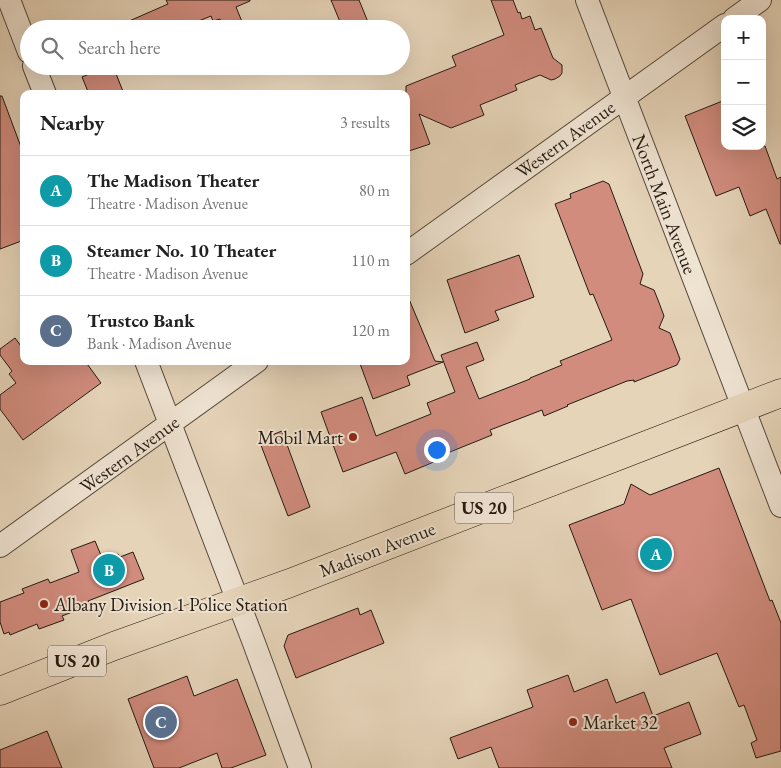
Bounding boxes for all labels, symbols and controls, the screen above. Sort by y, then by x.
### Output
map controls [721,15,766,150]
button: + [721,15,766,60]
search box [20,20,410,75]
icon: search [38,34,66,62]
text: Search here [78,35,160,60]
button: − [721,60,766,105]
street label: Western Avenue [511,95,620,184]
button: layers [721,105,766,150]
text: Nearby [40,109,104,136]
text: 3 results [340,112,390,133]
street label: North Main Avenue [626,131,703,278]
text: The Madison Theater [87,168,259,193]
text: A [50,180,62,201]
text: 80 m [359,180,390,201]
text: Theatre · Madison Avenue [87,193,248,214]
text: Steamer No. 10 Theater [87,238,276,263]
text: B [51,250,61,271]
text: 110 m [351,250,390,271]
text: Theatre · Madison Avenue [87,263,248,284]
text: Trustco Bank [87,308,195,333]
text: C [50,320,62,341]
text: 120 m [351,320,390,341]
text: Bank · Madison Avenue [87,333,231,354]
street label: Western Avenue [75,410,184,499]
place label: Mobil Mart [257,425,343,450]
marker: Mobil Mart [347,431,359,443]
your location [424,437,450,463]
road number: US 20 [455,492,513,524]
street label: Madison Avenue [316,516,439,583]
pin: A [640,535,672,573]
pin: B [93,551,125,589]
place label: Albany Division 1 Police Station [53,592,288,617]
marker: Albany Division 1 Police Station [38,598,50,610]
road number: US 20 [48,646,106,676]
pin: C [145,703,177,741]
place label: Market 32 [583,710,658,735]
marker: Market 32 [567,716,579,728]

